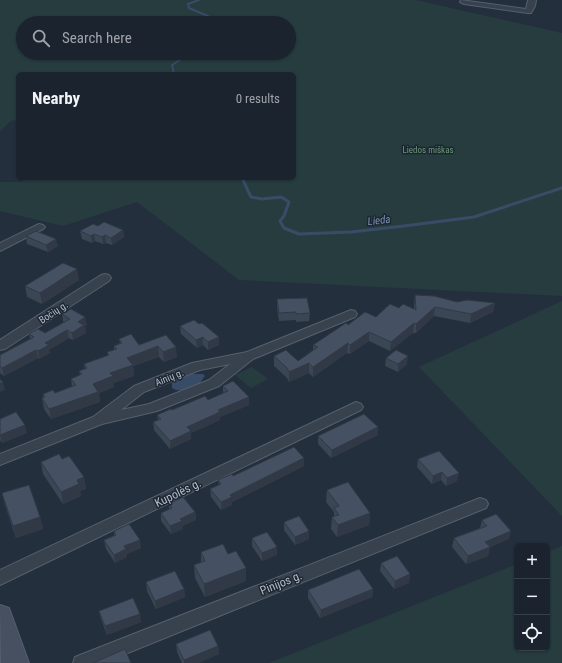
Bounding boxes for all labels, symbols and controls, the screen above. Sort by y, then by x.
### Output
search box [16,16,296,60]
icon: search [30,27,52,49]
text: Search here [62,29,132,47]
text: Nearby [32,88,80,108]
text: 0 results [236,91,280,106]
park label: Liedos miškas [402,145,454,155]
water label: Lieda [367,213,391,228]
street label: Bočių g. [37,299,70,326]
street label: Ainių g. [153,367,185,388]
street label: Kupolės g. [153,476,203,510]
map controls [514,543,550,651]
button: + [514,543,550,579]
street label: Pinijos g. [258,568,304,598]
button: − [514,579,550,615]
button: locate [514,615,550,651]

